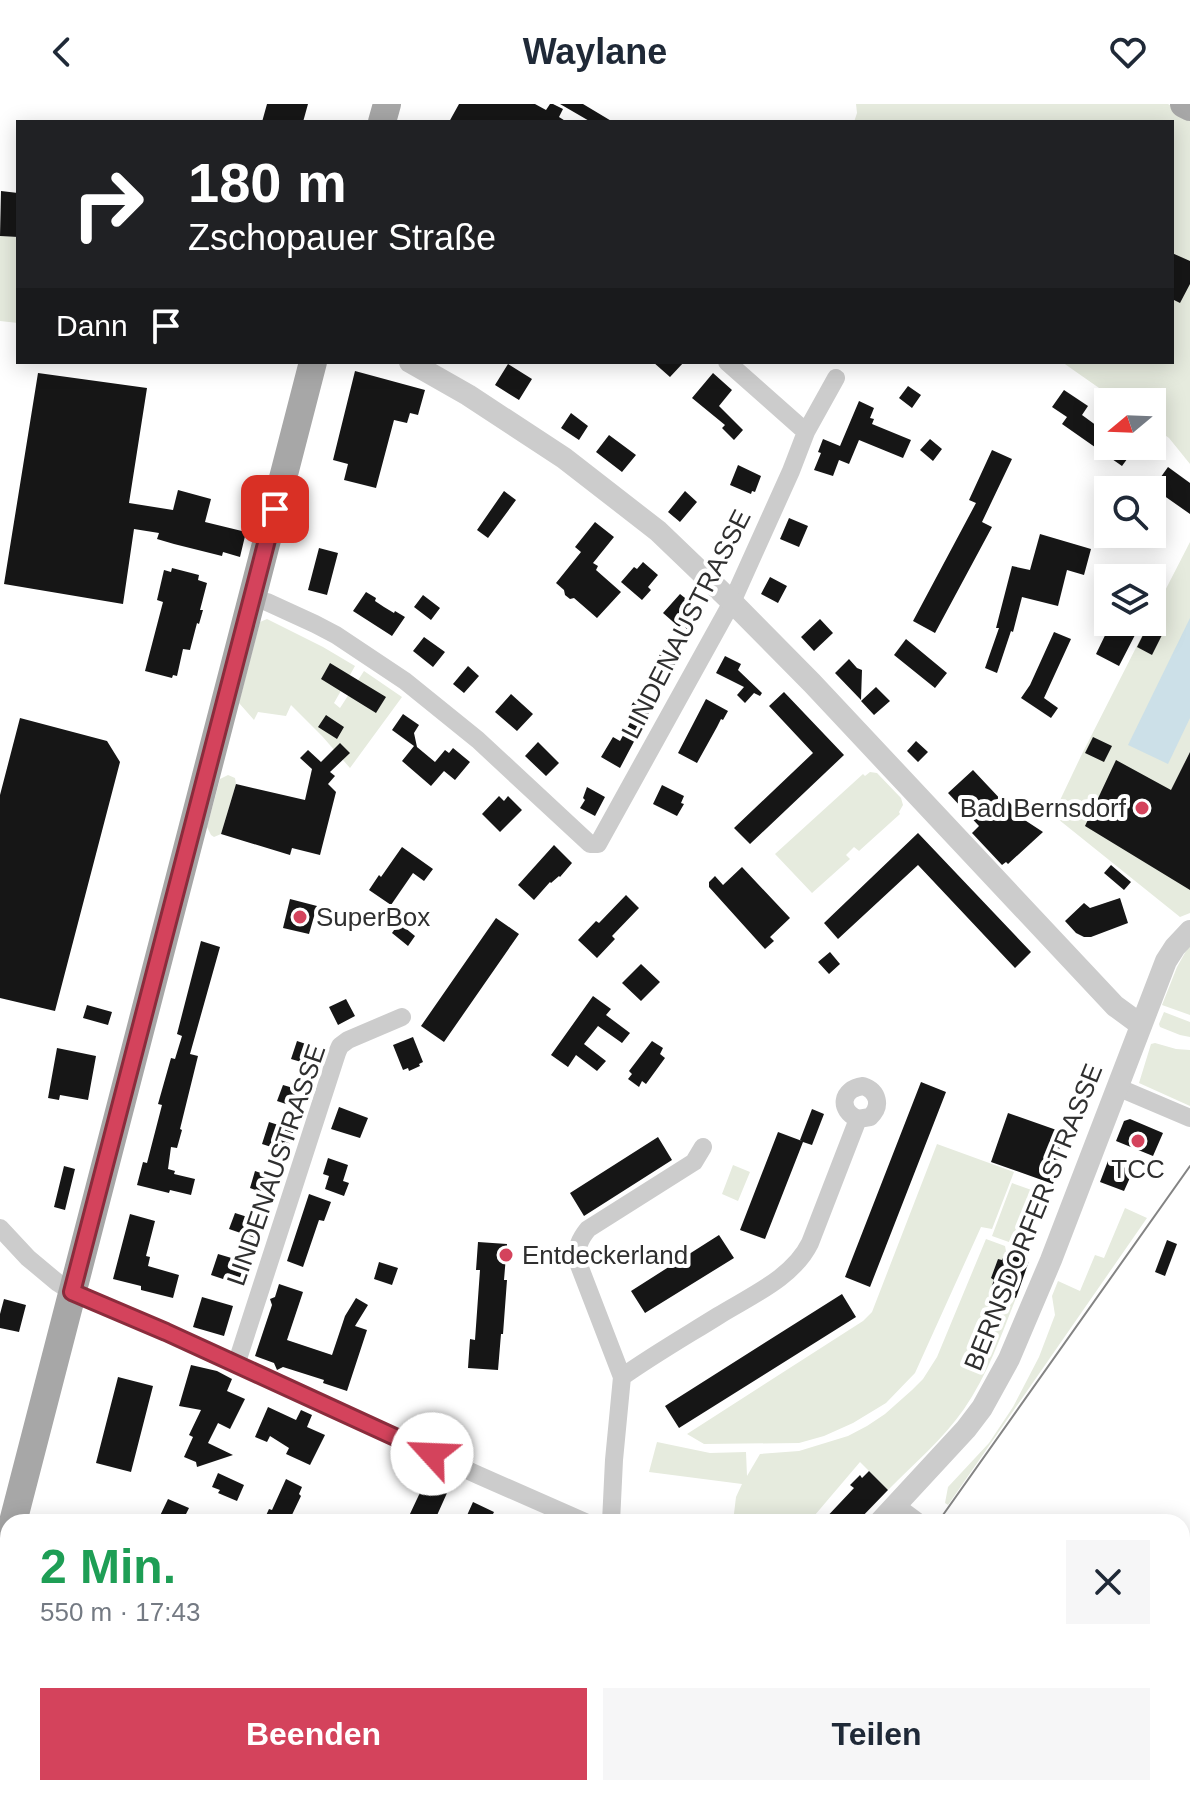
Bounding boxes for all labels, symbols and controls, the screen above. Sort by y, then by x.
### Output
icon: back [40,30,84,74]
icon: heart [1106,30,1150,74]
text: Waylane [523,31,667,72]
text: 180 m [188,151,347,214]
icon: right [56,152,160,256]
text: Zschopauer Straße [188,217,496,258]
icon: arrive [144,304,188,348]
text: Dann [56,309,128,342]
north arrow [1094,388,1166,460]
map controls [1094,388,1166,636]
pin [241,475,309,543]
button: search [1094,476,1166,548]
icon: arrive [253,487,297,531]
street label: LINDENAUSTRASSE [615,505,757,743]
button: layers [1094,564,1166,636]
place label: Bad Bernsdorf [960,793,1127,823]
marker: Bad Bernsdorf [1133,799,1151,817]
place label: SuperBox [316,902,430,932]
marker: SuperBox [291,908,309,926]
street label: LINDENAUSTRASSE [221,1041,331,1289]
street label: BERNSDORFER STRASSE [958,1059,1108,1375]
marker: TCC [1129,1132,1147,1150]
place label: TCC [1111,1154,1165,1184]
place label: Entdeckerland [522,1240,688,1270]
marker: Entdeckerland [497,1246,515,1264]
position arrow [390,1412,474,1496]
text: 2 Min. [40,1540,176,1593]
button: close [1066,1540,1150,1624]
text: 550 m · 17:43 [40,1597,200,1627]
button: Beenden [40,1688,587,1780]
button: Teilen [603,1688,1150,1780]

